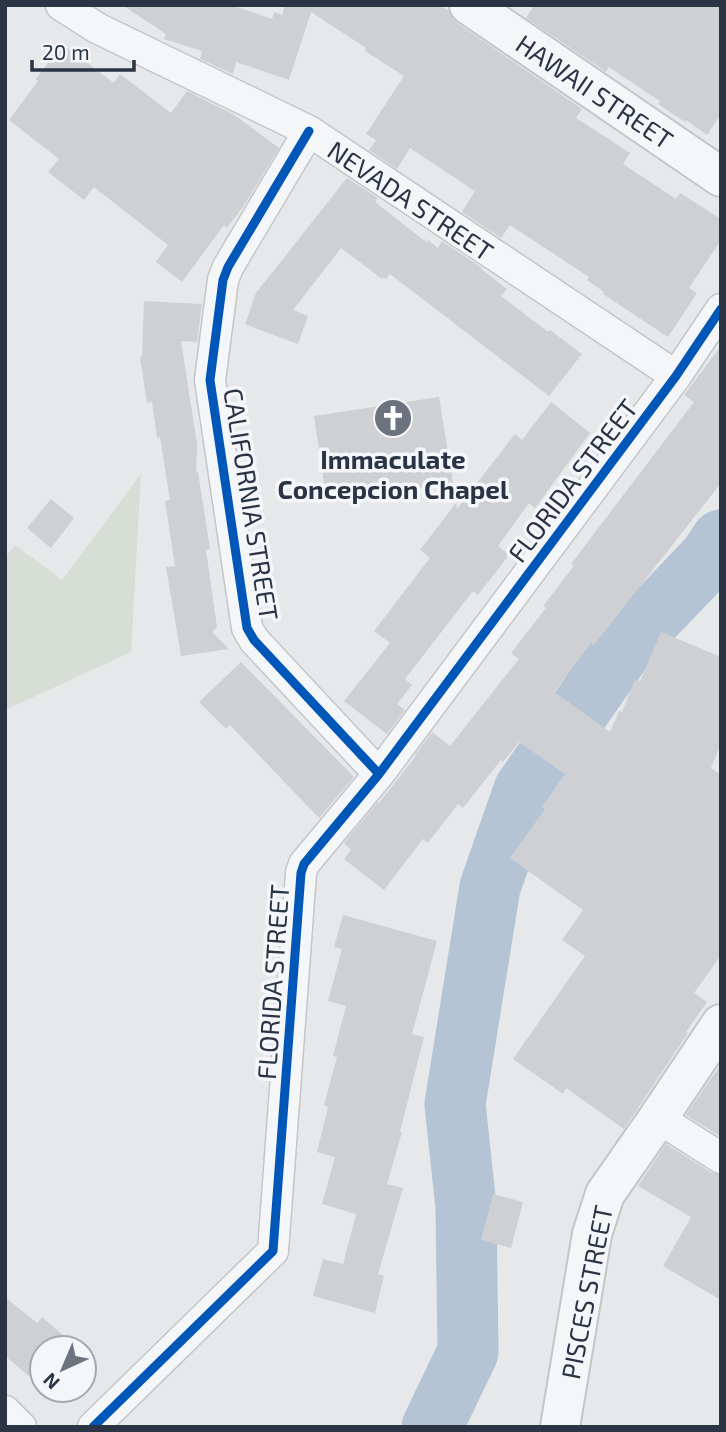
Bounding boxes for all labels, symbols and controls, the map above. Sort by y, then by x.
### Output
street label: HAWAII STREET [511,27,679,155]
scale bar [32,28,133,72]
text: 20 m [42,39,90,64]
street label: NEVADA STREET [323,133,499,267]
street label: CALIFORNIA STREET [218,386,286,622]
street label: FLORIDA STREET [501,393,643,567]
church icon: Immaculate Concepcion Chapel [372,397,414,439]
place label: Immaculate Concepcion Chapel [277,443,509,504]
street label: FLORIDA STREET [250,883,294,1081]
street label: PISCES STREET [554,1202,618,1382]
north arrow [28,1334,98,1404]
text: N [38,1369,64,1395]

